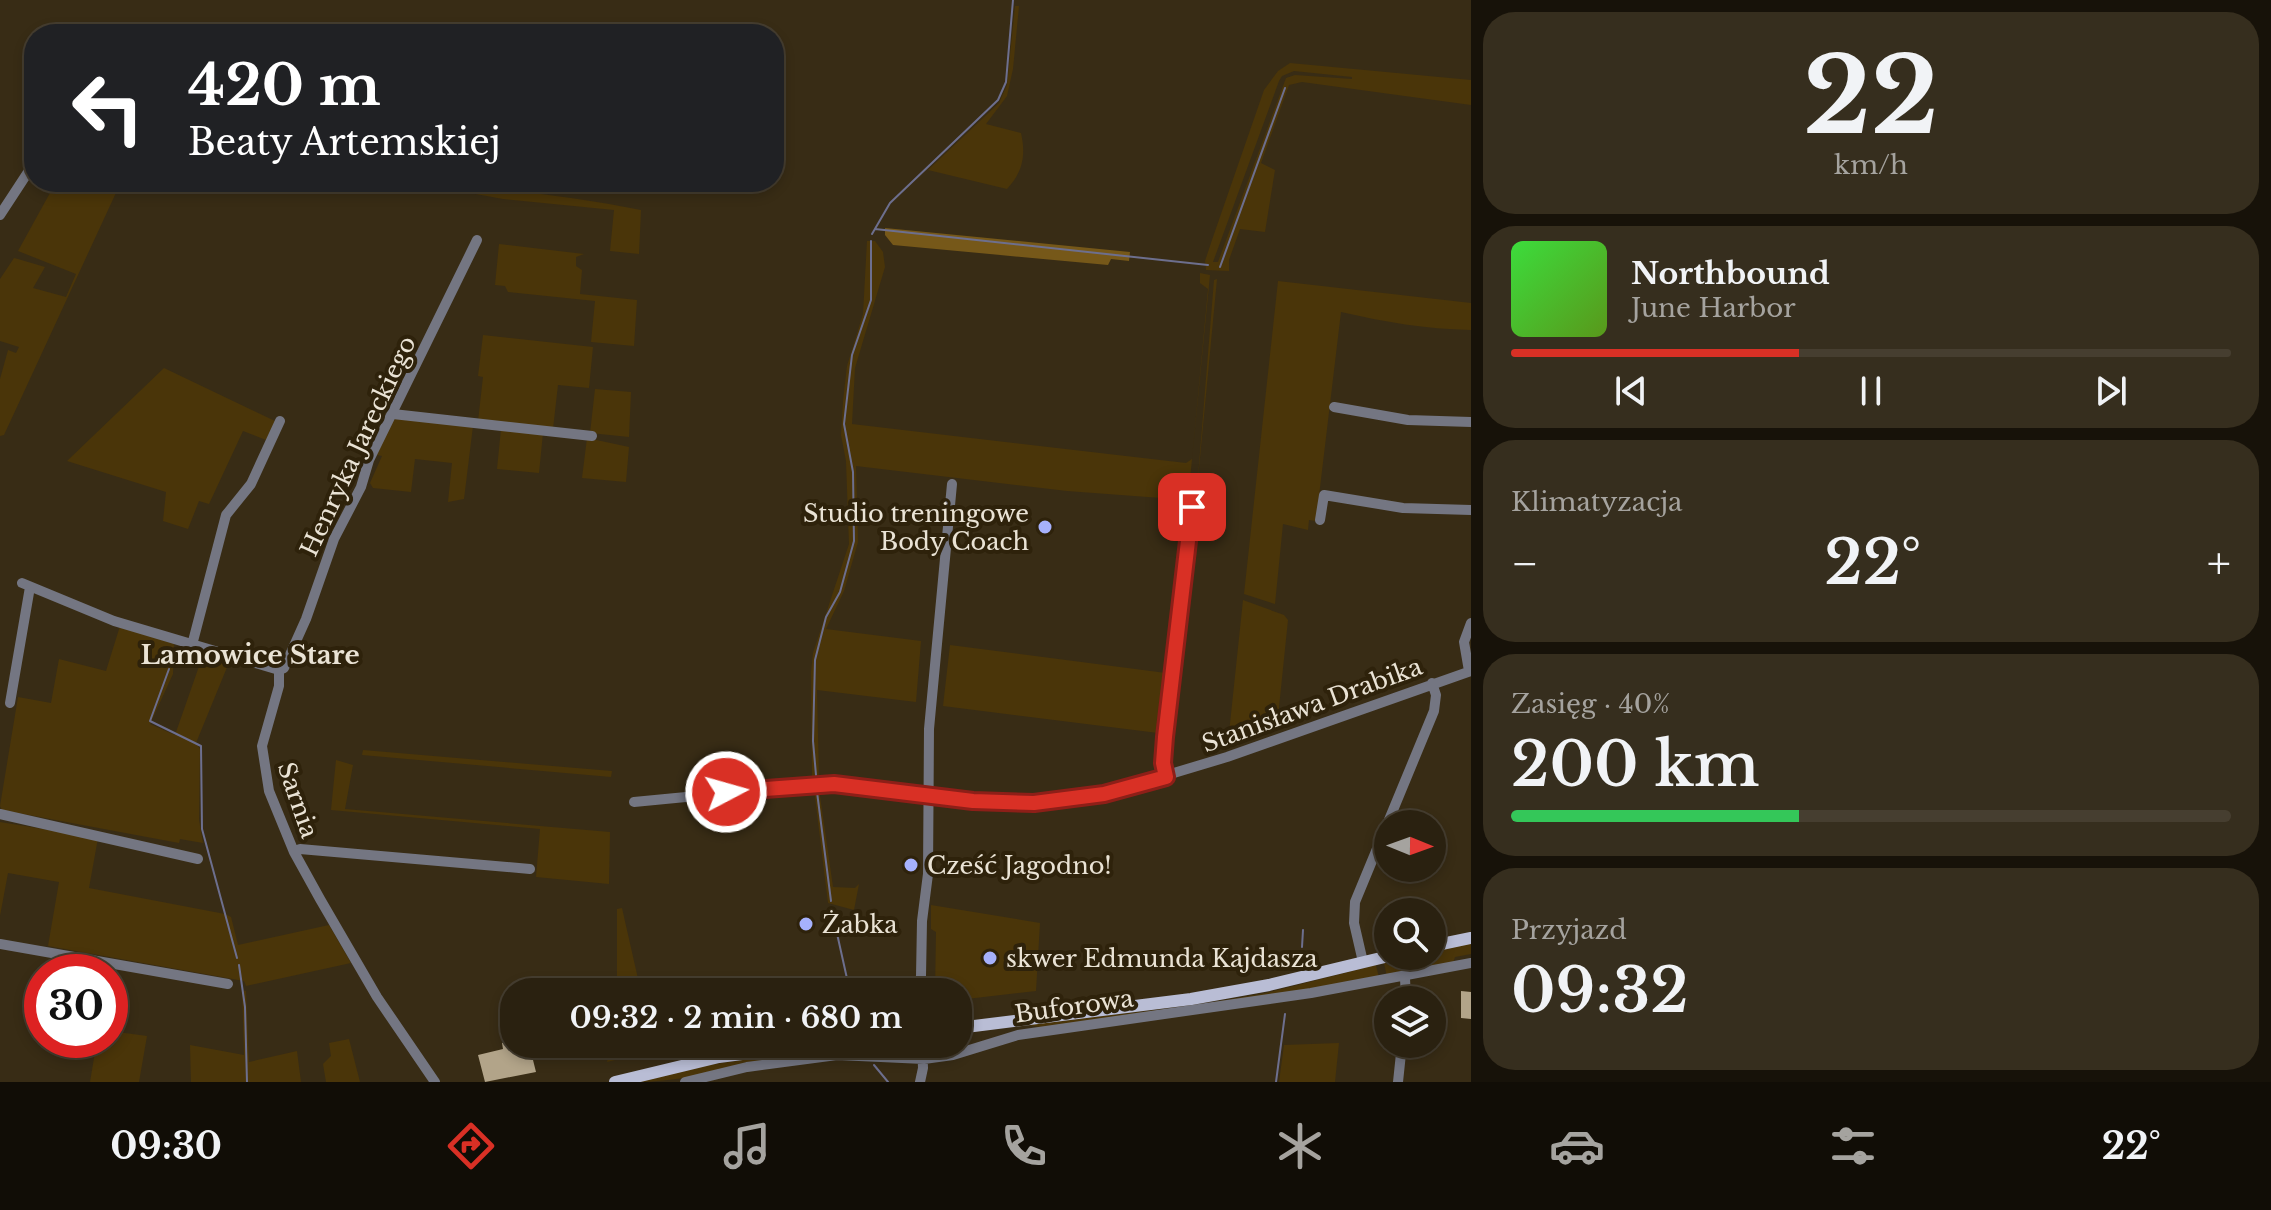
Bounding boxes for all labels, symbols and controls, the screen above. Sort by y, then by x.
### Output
text: 22 [1803,32,1939,161]
text: 420 m [188,51,381,120]
icon: left [56,56,160,160]
text: Beaty Artemskiej [188,120,501,165]
text: km/h [1834,149,1908,181]
text: Northbound [1631,255,1830,292]
text: June Harbor [1631,292,1796,324]
street label: Henryka Jareckiego [294,331,422,561]
icon: previous [1609,369,1653,413]
icon: pause [1849,369,1893,413]
icon: next [2089,369,2133,413]
pin [1158,473,1226,541]
icon: arrive [1170,485,1214,529]
text: Klimatyzacja [1511,486,1682,518]
place label: Studio treningowe Body Coach [803,499,1029,556]
marker: Studio treningowe Body Coach [1036,518,1054,536]
text: 22° [1824,526,1921,600]
text: − [1511,536,1539,591]
text: + [2207,536,2231,591]
district label: Lamowice Stare [140,639,360,671]
street label: Stanisława Drabika [1198,651,1427,758]
text: Zasięg · 40% [1511,688,1670,720]
text: 200 km [1511,728,1760,802]
position arrow [684,750,768,834]
street label: Sarnia [272,758,325,842]
north arrow [1374,810,1446,882]
map controls [1374,810,1446,1058]
place label: Cześć Jagodno! [927,851,1112,880]
marker: Cześć Jagodno! [902,856,920,874]
button: search [1374,898,1446,970]
place label: Żabka [822,910,898,939]
text: Przyjazd [1511,914,1627,946]
marker: Żabka [797,915,815,933]
place label: skwer Edmunda Kajdasza [1006,944,1318,973]
marker: skwer Edmunda Kajdasza [981,949,999,967]
speed limit sign: 30 [24,954,128,1058]
text: 09:32 [1511,954,1689,1028]
street label: Buforowa [1013,983,1136,1029]
button: layers [1374,986,1446,1058]
text: 09:32 · 2 min · 680 m [570,999,902,1036]
icon: directions [443,1118,499,1174]
icon: music [719,1118,775,1174]
icon: phone [996,1118,1052,1174]
icon: climate [1272,1118,1328,1174]
icon: car [1549,1118,1605,1174]
icon: filters [1825,1118,1881,1174]
text: 09:30 [110,1124,222,1169]
text: 22° [2102,1124,2161,1169]

